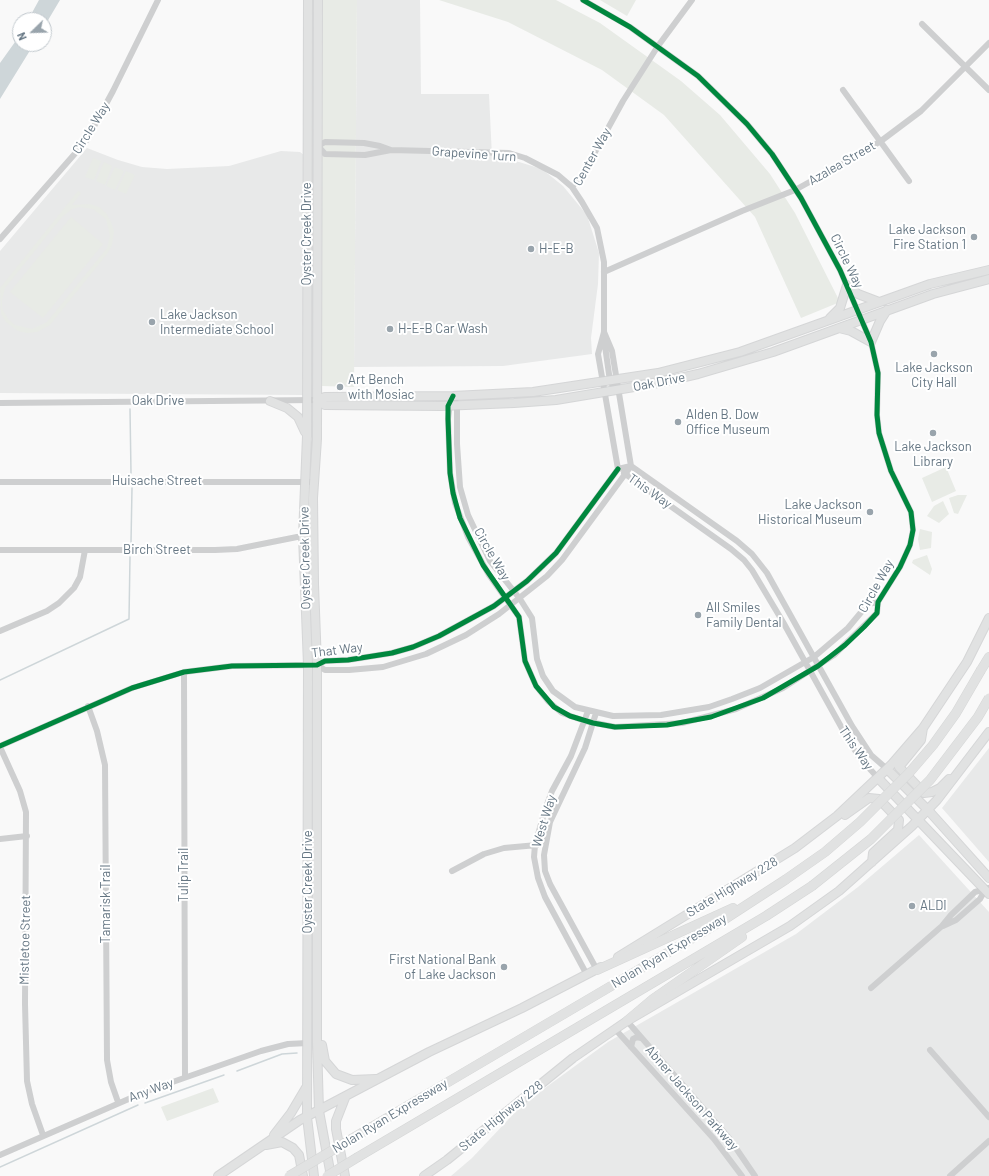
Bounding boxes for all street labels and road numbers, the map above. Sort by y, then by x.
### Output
street label: Circle Way [69,99,113,157]
street label: Center Way [570,125,614,189]
street label: Azalea Street [806,138,878,188]
street label: Grapevine Turn [431,143,517,165]
street label: Oyster Creek Drive [299,182,315,286]
street label: Circle Way [827,231,867,291]
street label: Oak Drive [632,369,686,395]
street label: Oak Drive [132,393,184,409]
street label: This Way [625,470,675,512]
street label: Huisache Street [112,473,202,489]
street label: Oyster Creek Drive [296,506,314,610]
street label: Circle Way [471,525,513,583]
street label: Birch Street [123,542,191,558]
street label: Circle Way [855,557,897,615]
street label: That Way [310,639,364,661]
street label: This Way [835,723,877,773]
street label: West Way [529,793,559,849]
street label: Oyster Creek Drive [300,830,316,934]
street label: Tulip Trail [176,848,192,902]
street label: State Highway 228 [684,854,780,920]
street label: Tamarisk Trail [98,864,114,944]
street label: Mistletoe Street [16,895,34,985]
street label: Nolan Ryan Expressway [609,910,729,992]
street label: Abner Jackson Parkway [642,1042,742,1154]
street label: Any Way [126,1075,176,1105]
street label: Nolan Ryan Expressway [330,1075,450,1157]
street label: State Highway 228 [456,1077,546,1155]

